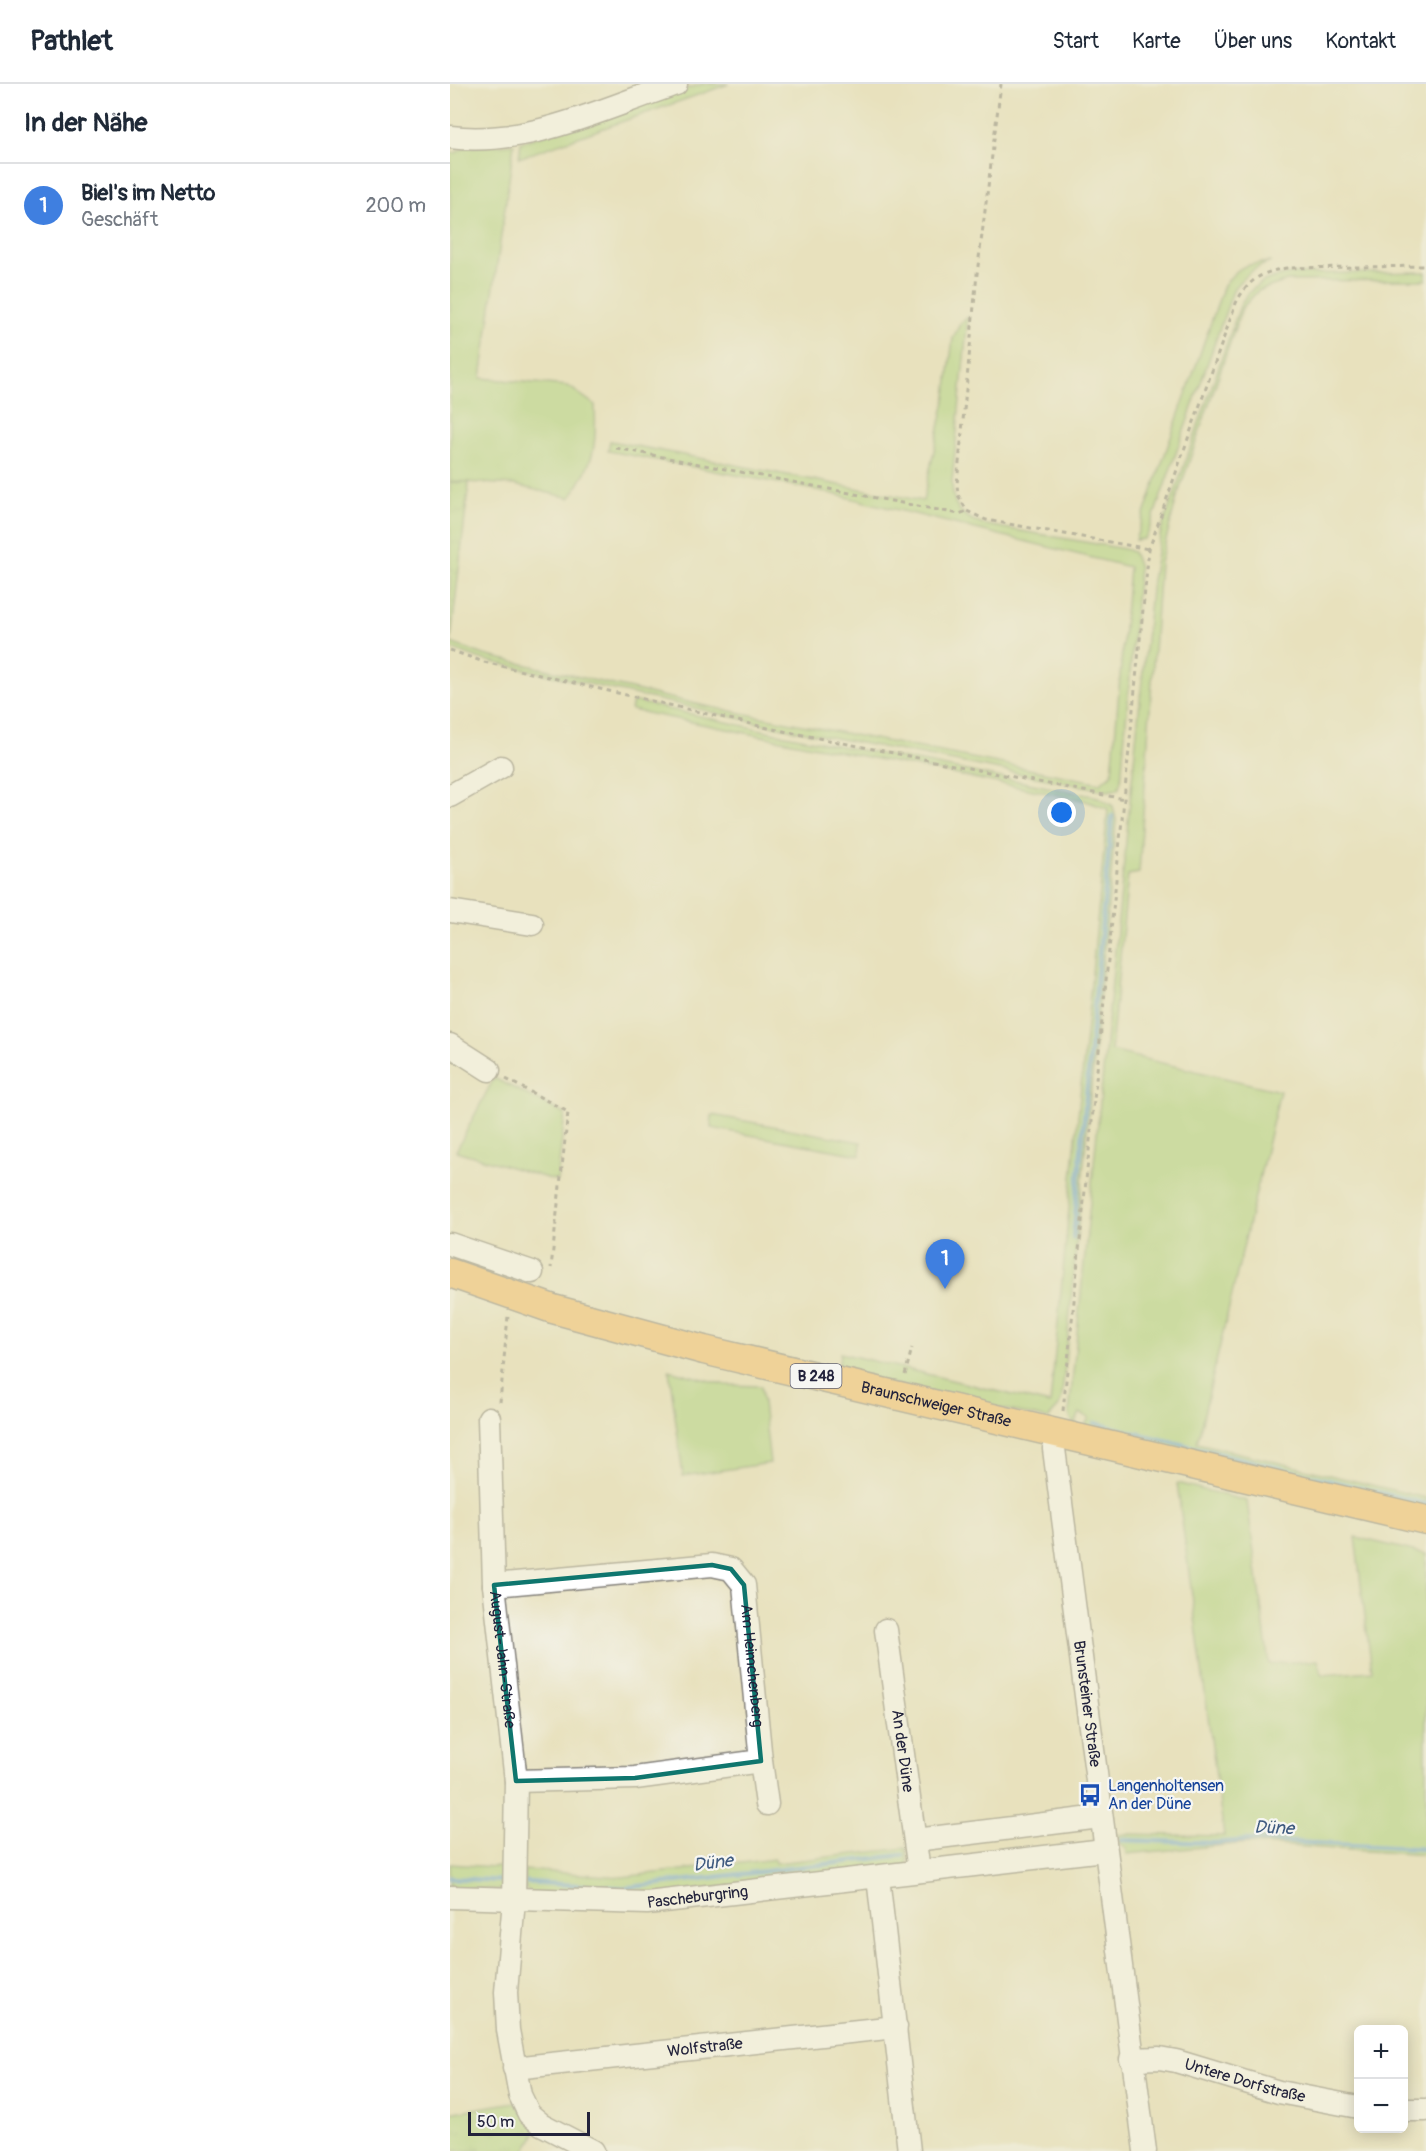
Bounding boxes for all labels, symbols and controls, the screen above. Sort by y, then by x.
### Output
text: Pathlet [30,24,113,59]
text: Start [1053,28,1099,55]
text: Karte [1132,28,1181,55]
text: Über uns [1214,28,1292,55]
text: Kontakt [1325,28,1396,55]
text: In der Nähe [24,107,147,139]
text: Biel's im Netto [81,179,215,207]
text: 1 [40,193,47,218]
text: 200 m [365,193,426,218]
text: Geschäft [81,207,158,232]
your location [1047,798,1076,827]
pin: 1 [926,1240,964,1289]
road number: B 248 [790,1364,842,1388]
street label: Braunschweiger Straße [859,1377,1013,1432]
street label: August-Jahn-Straße [485,1590,520,1729]
street label: Am Heimchenberg [736,1603,768,1728]
street label: Brunsteiner Straße [1069,1639,1105,1768]
street label: An der Düne [887,1708,918,1794]
place label: Langenholtensen An der Düne [1108,1776,1224,1814]
bus stop icon: Langenholtensen An der Düne [1077,1782,1103,1808]
water label: Düne [1254,1816,1296,1840]
water label: Düne [692,1849,736,1877]
street label: Pascheburgring [646,1881,749,1913]
map controls [1354,2025,1408,2133]
button: + [1354,2025,1408,2079]
street label: Wolfstraße [666,2034,744,2062]
street label: Untere Dorfstraße [1182,2054,1307,2107]
button: − [1354,2079,1408,2133]
scale bar [468,2109,590,2136]
text: 50 m [477,2112,514,2132]

